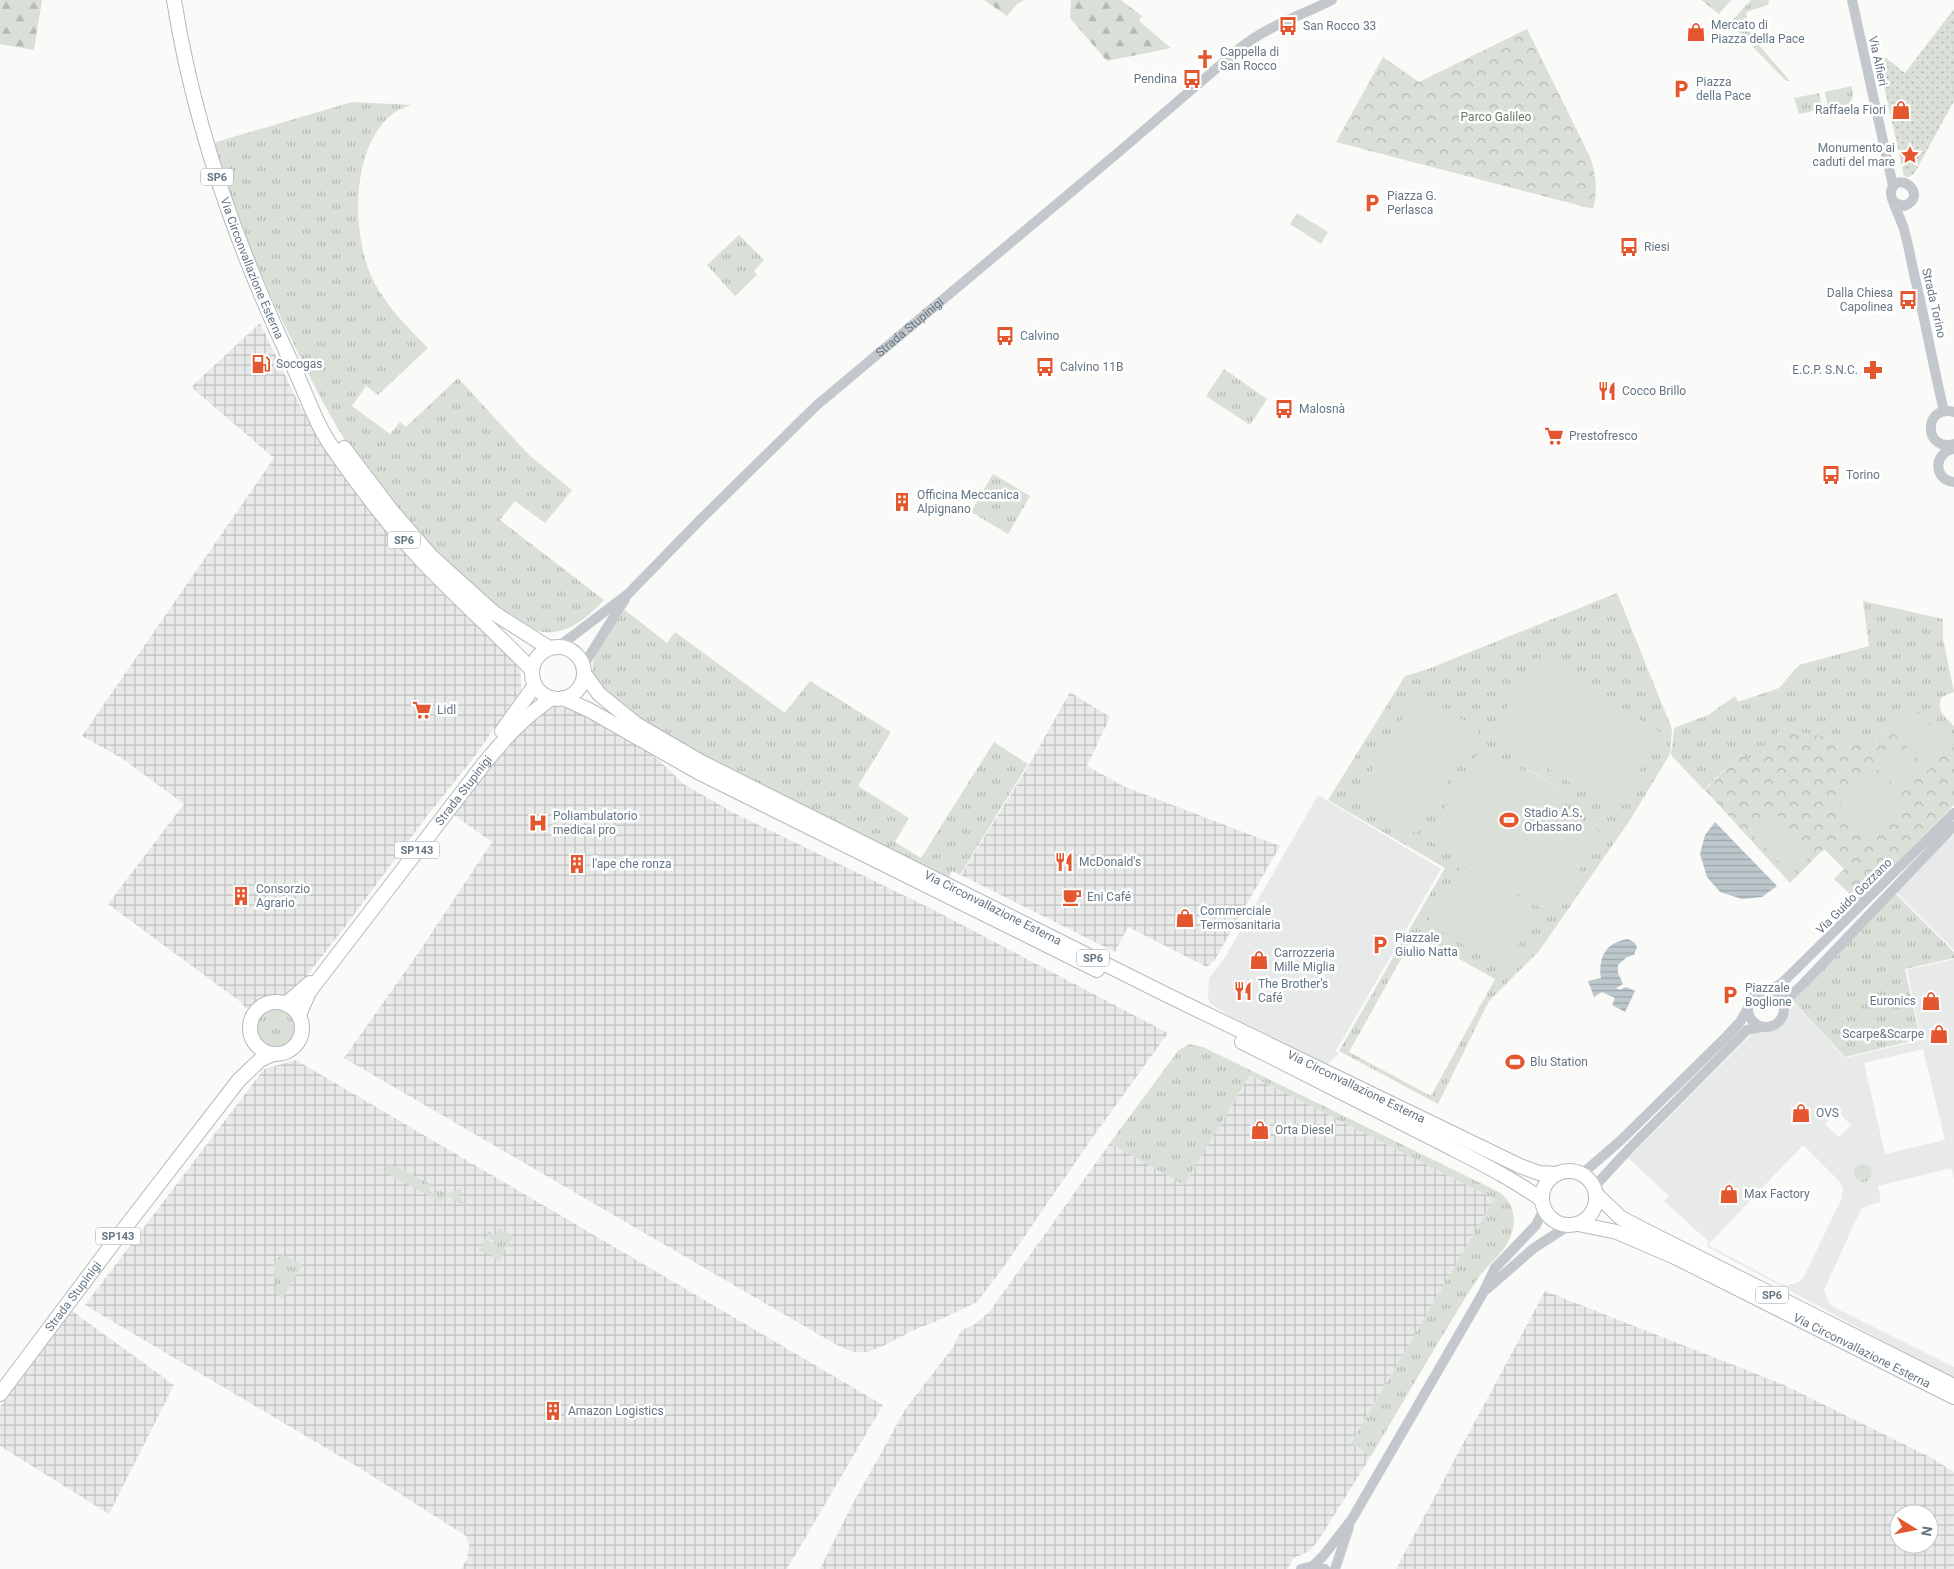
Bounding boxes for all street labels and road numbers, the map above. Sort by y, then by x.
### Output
street label: Via Alfieri [1866,35,1890,87]
road number: SP6 [201,168,233,186]
street label: Via Circonvallazione Esterna [217,196,287,341]
street label: Strada Torino [1919,267,1949,339]
street label: Strada Stupinigi [873,295,947,360]
road number: SP6 [388,532,420,548]
street label: Strada Stupinigi [432,753,495,828]
road number: SP143 [394,842,440,858]
street label: Via Guido Gozzano [1813,855,1895,937]
street label: Via Circonvallazione Esterna [922,868,1064,948]
road number: SP6 [1077,950,1109,966]
street label: Via Circonvallazione Esterna [1285,1047,1427,1126]
road number: SP143 [96,1228,140,1244]
street label: Strada Stupinigi [42,1258,104,1334]
road number: SP6 [1756,1286,1788,1304]
street label: Via Circonvallazione Esterna [1791,1311,1933,1391]

